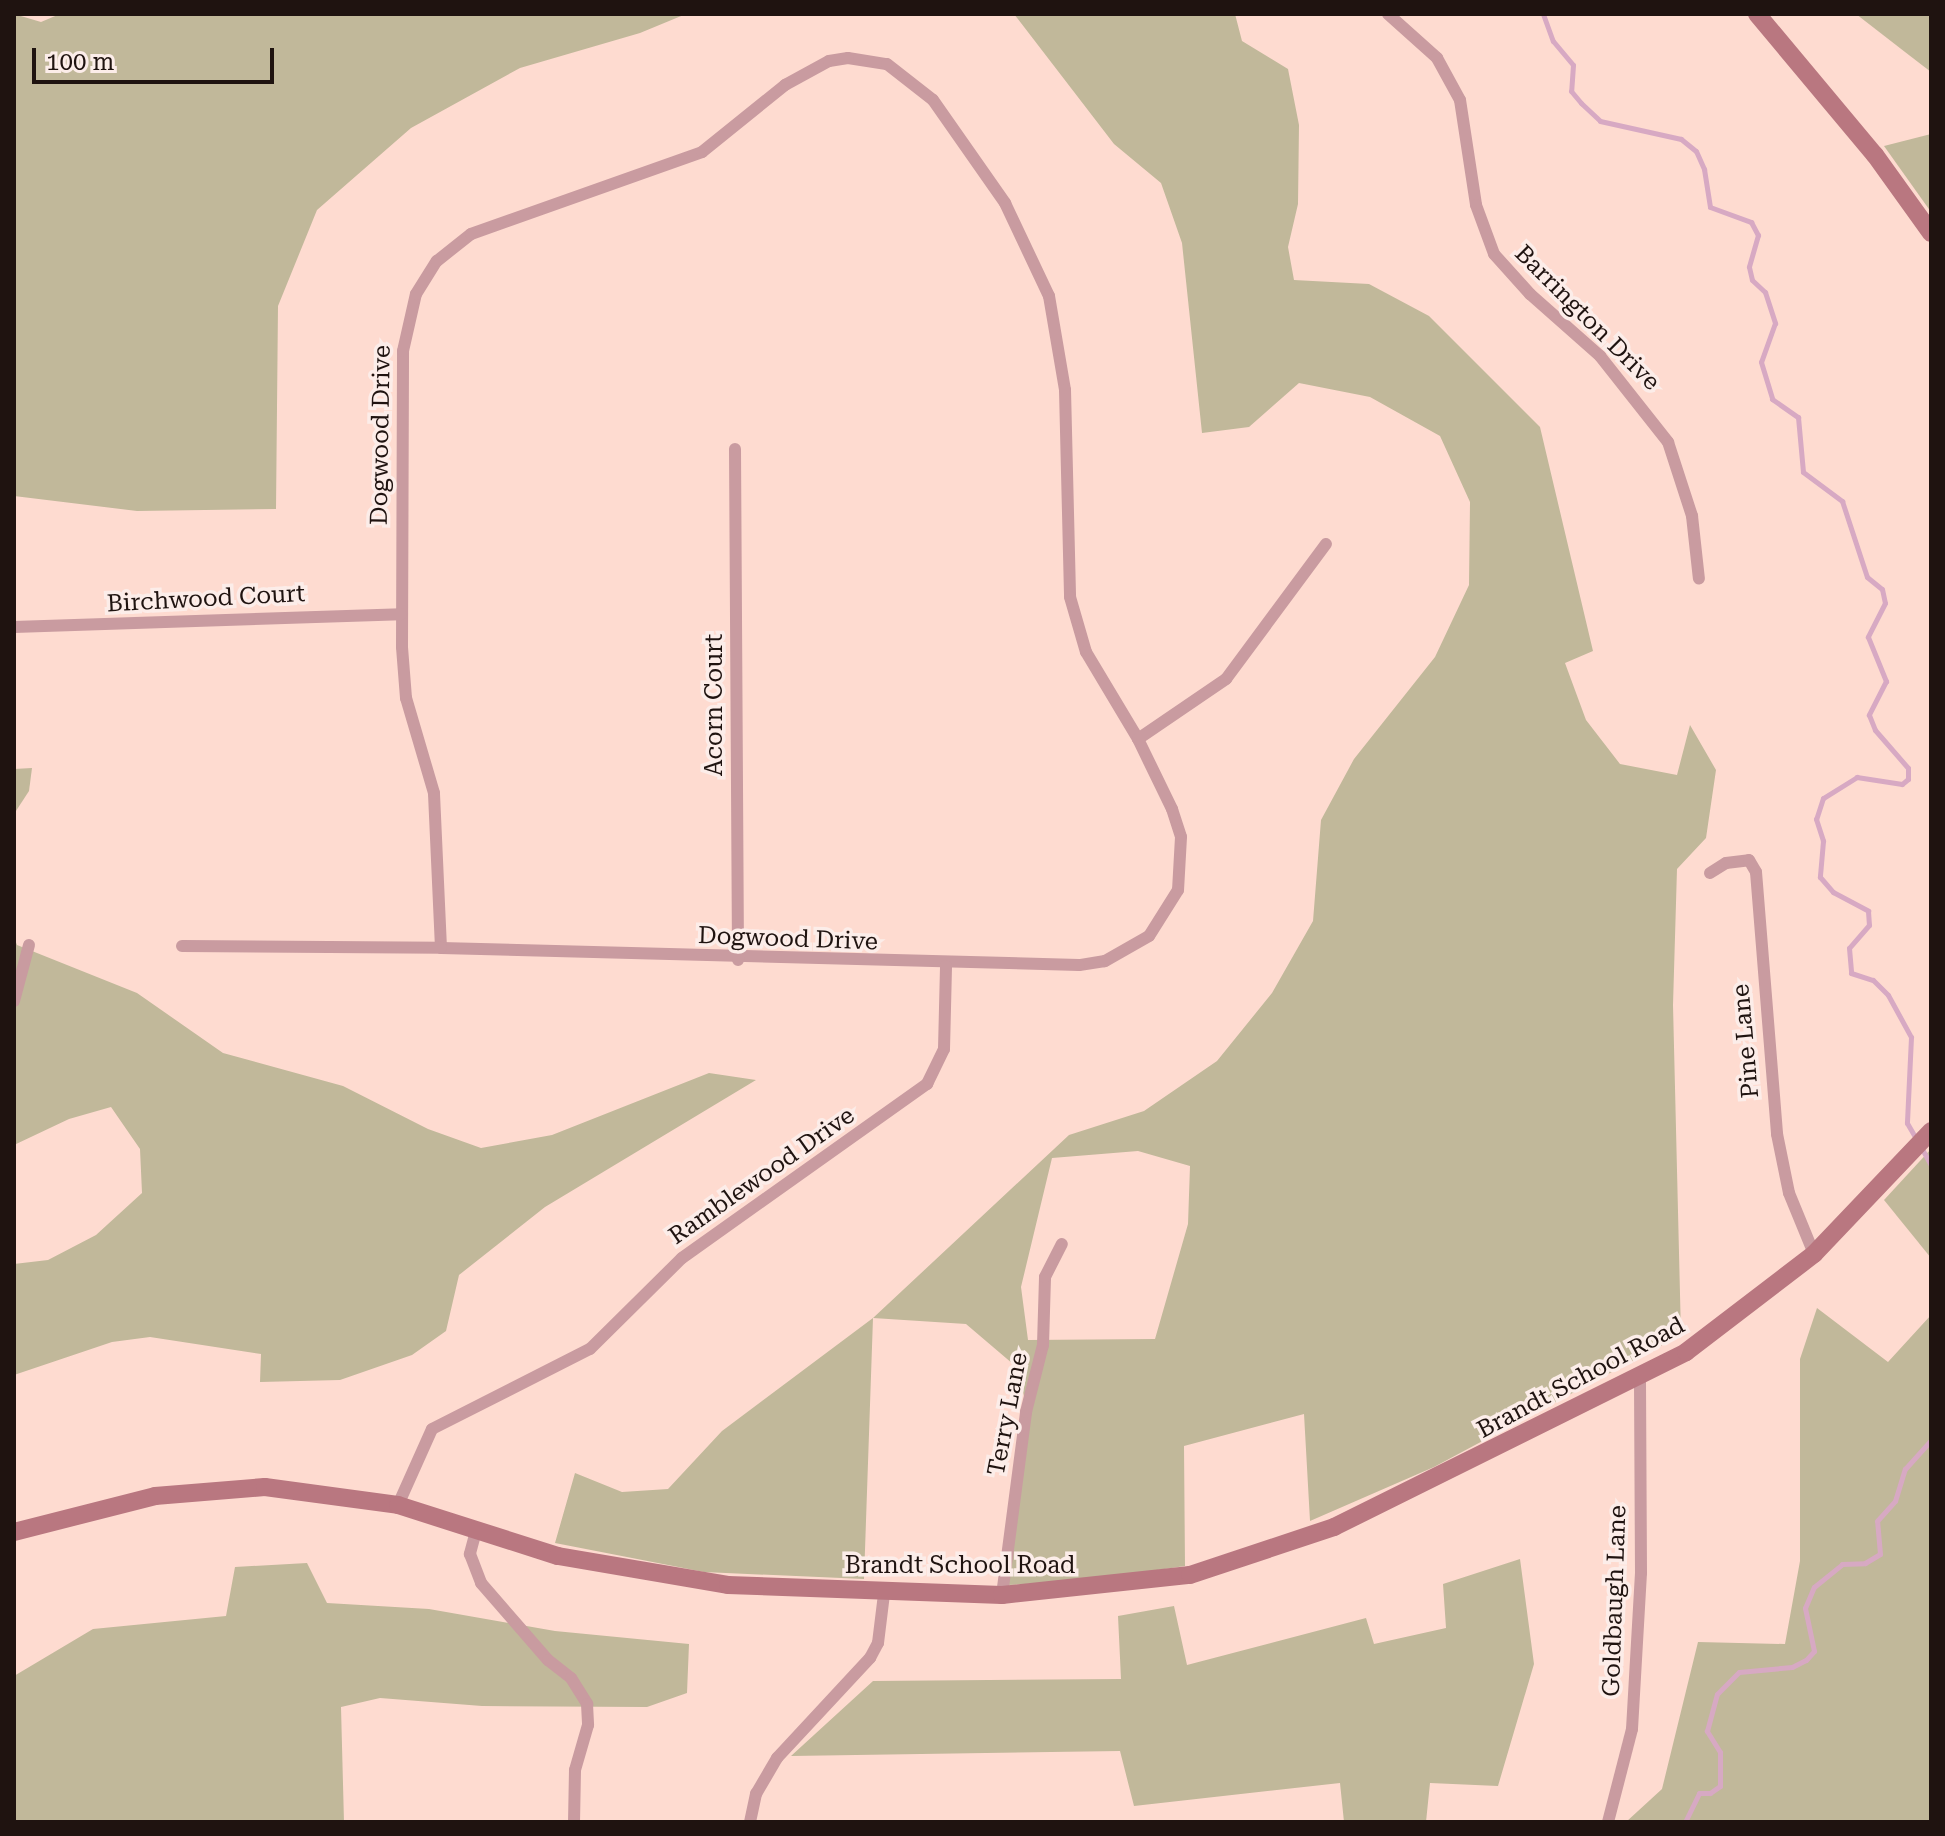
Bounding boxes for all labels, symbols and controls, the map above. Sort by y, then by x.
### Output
scale bar [36,32,278,82]
text: 100 m [46,48,114,76]
street label: Barrington Drive [1508,239,1666,397]
street label: Dogwood Drive [365,345,397,525]
street label: Birchwood Court [106,579,306,619]
street label: Acorn Court [701,634,729,776]
street label: Dogwood Drive [697,921,879,957]
street label: Pine Lane [1727,983,1765,1099]
street label: Ramblewood Drive [664,1101,860,1251]
street label: Brandt School Road [1472,1311,1690,1445]
street label: Terry Lane [982,1350,1034,1478]
street label: Goldbaugh Lane [1597,1505,1633,1697]
street label: Brandt School Road [845,1552,1075,1580]

